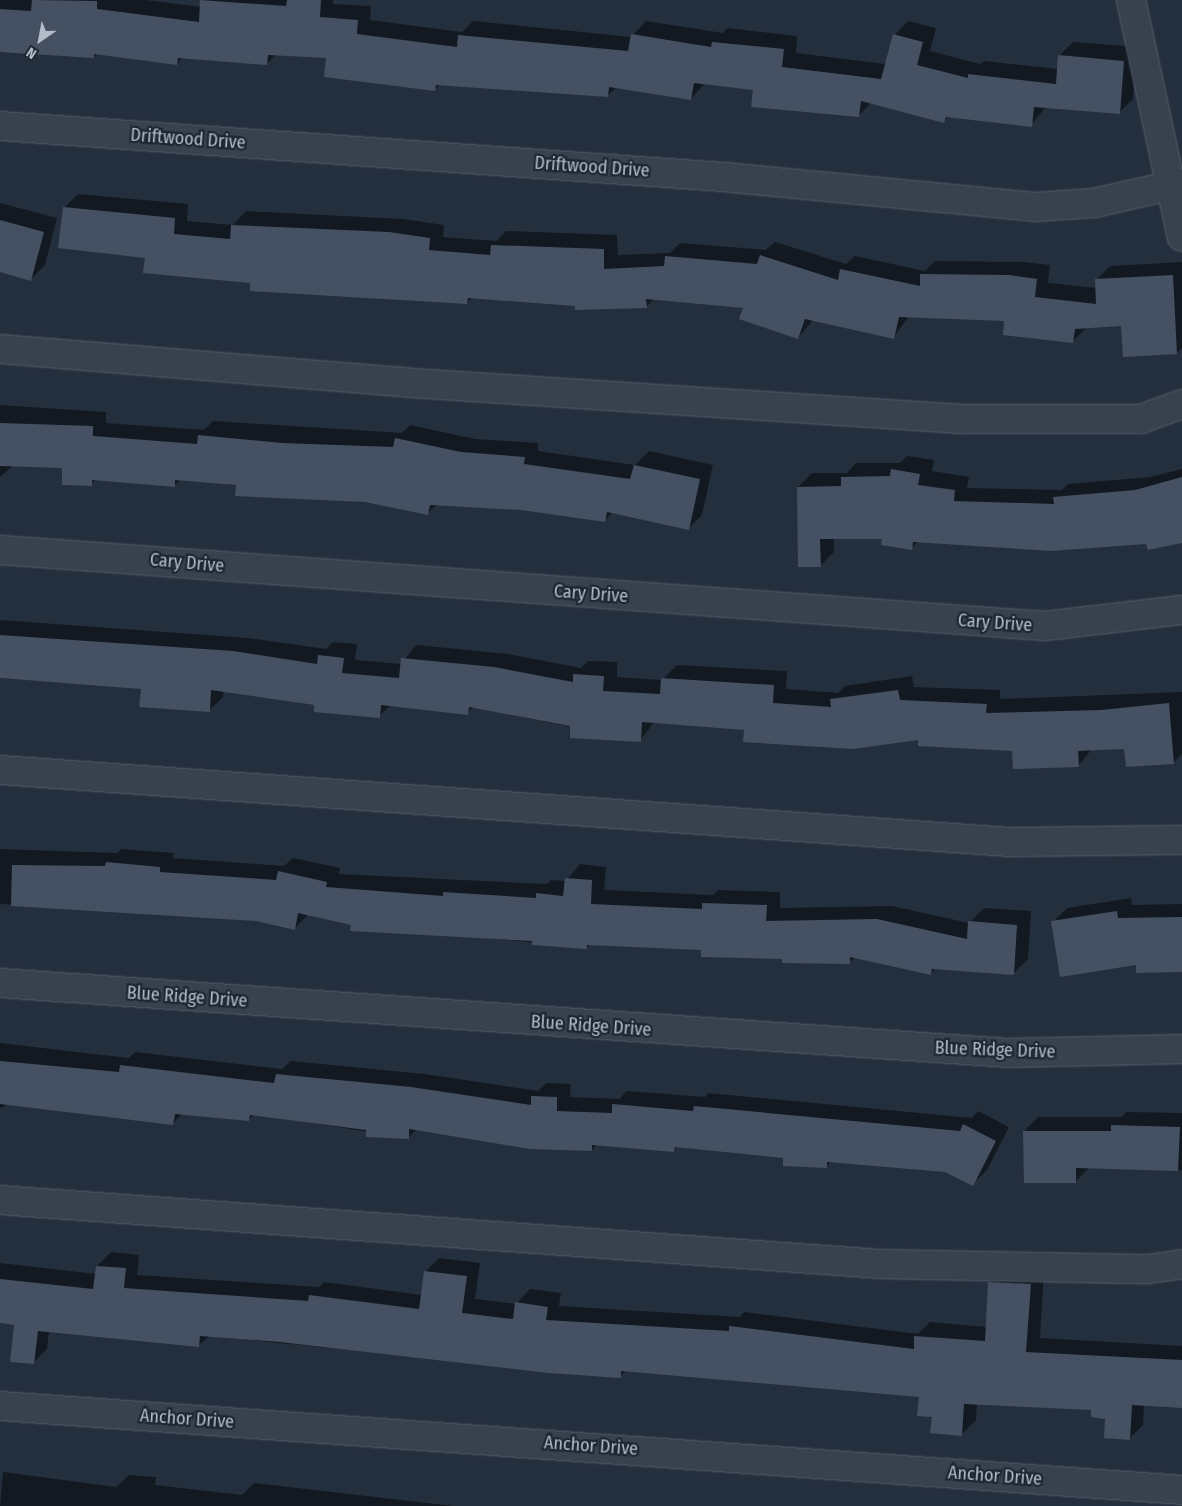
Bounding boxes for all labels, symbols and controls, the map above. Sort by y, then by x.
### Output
north arrow [15,15,65,65]
text: N [23,44,40,62]
street label: Driftwood Drive [130,124,246,154]
street label: Driftwood Drive [534,152,650,182]
street label: Cary Drive [149,549,225,577]
street label: Cary Drive [553,581,629,607]
street label: Cary Drive [957,610,1033,636]
street label: Blue Ridge Drive [126,982,248,1012]
street label: Blue Ridge Drive [530,1011,652,1041]
street label: Blue Ridge Drive [934,1037,1056,1063]
street label: Anchor Drive [139,1405,235,1433]
street label: Anchor Drive [543,1432,639,1460]
street label: Anchor Drive [947,1462,1043,1490]

